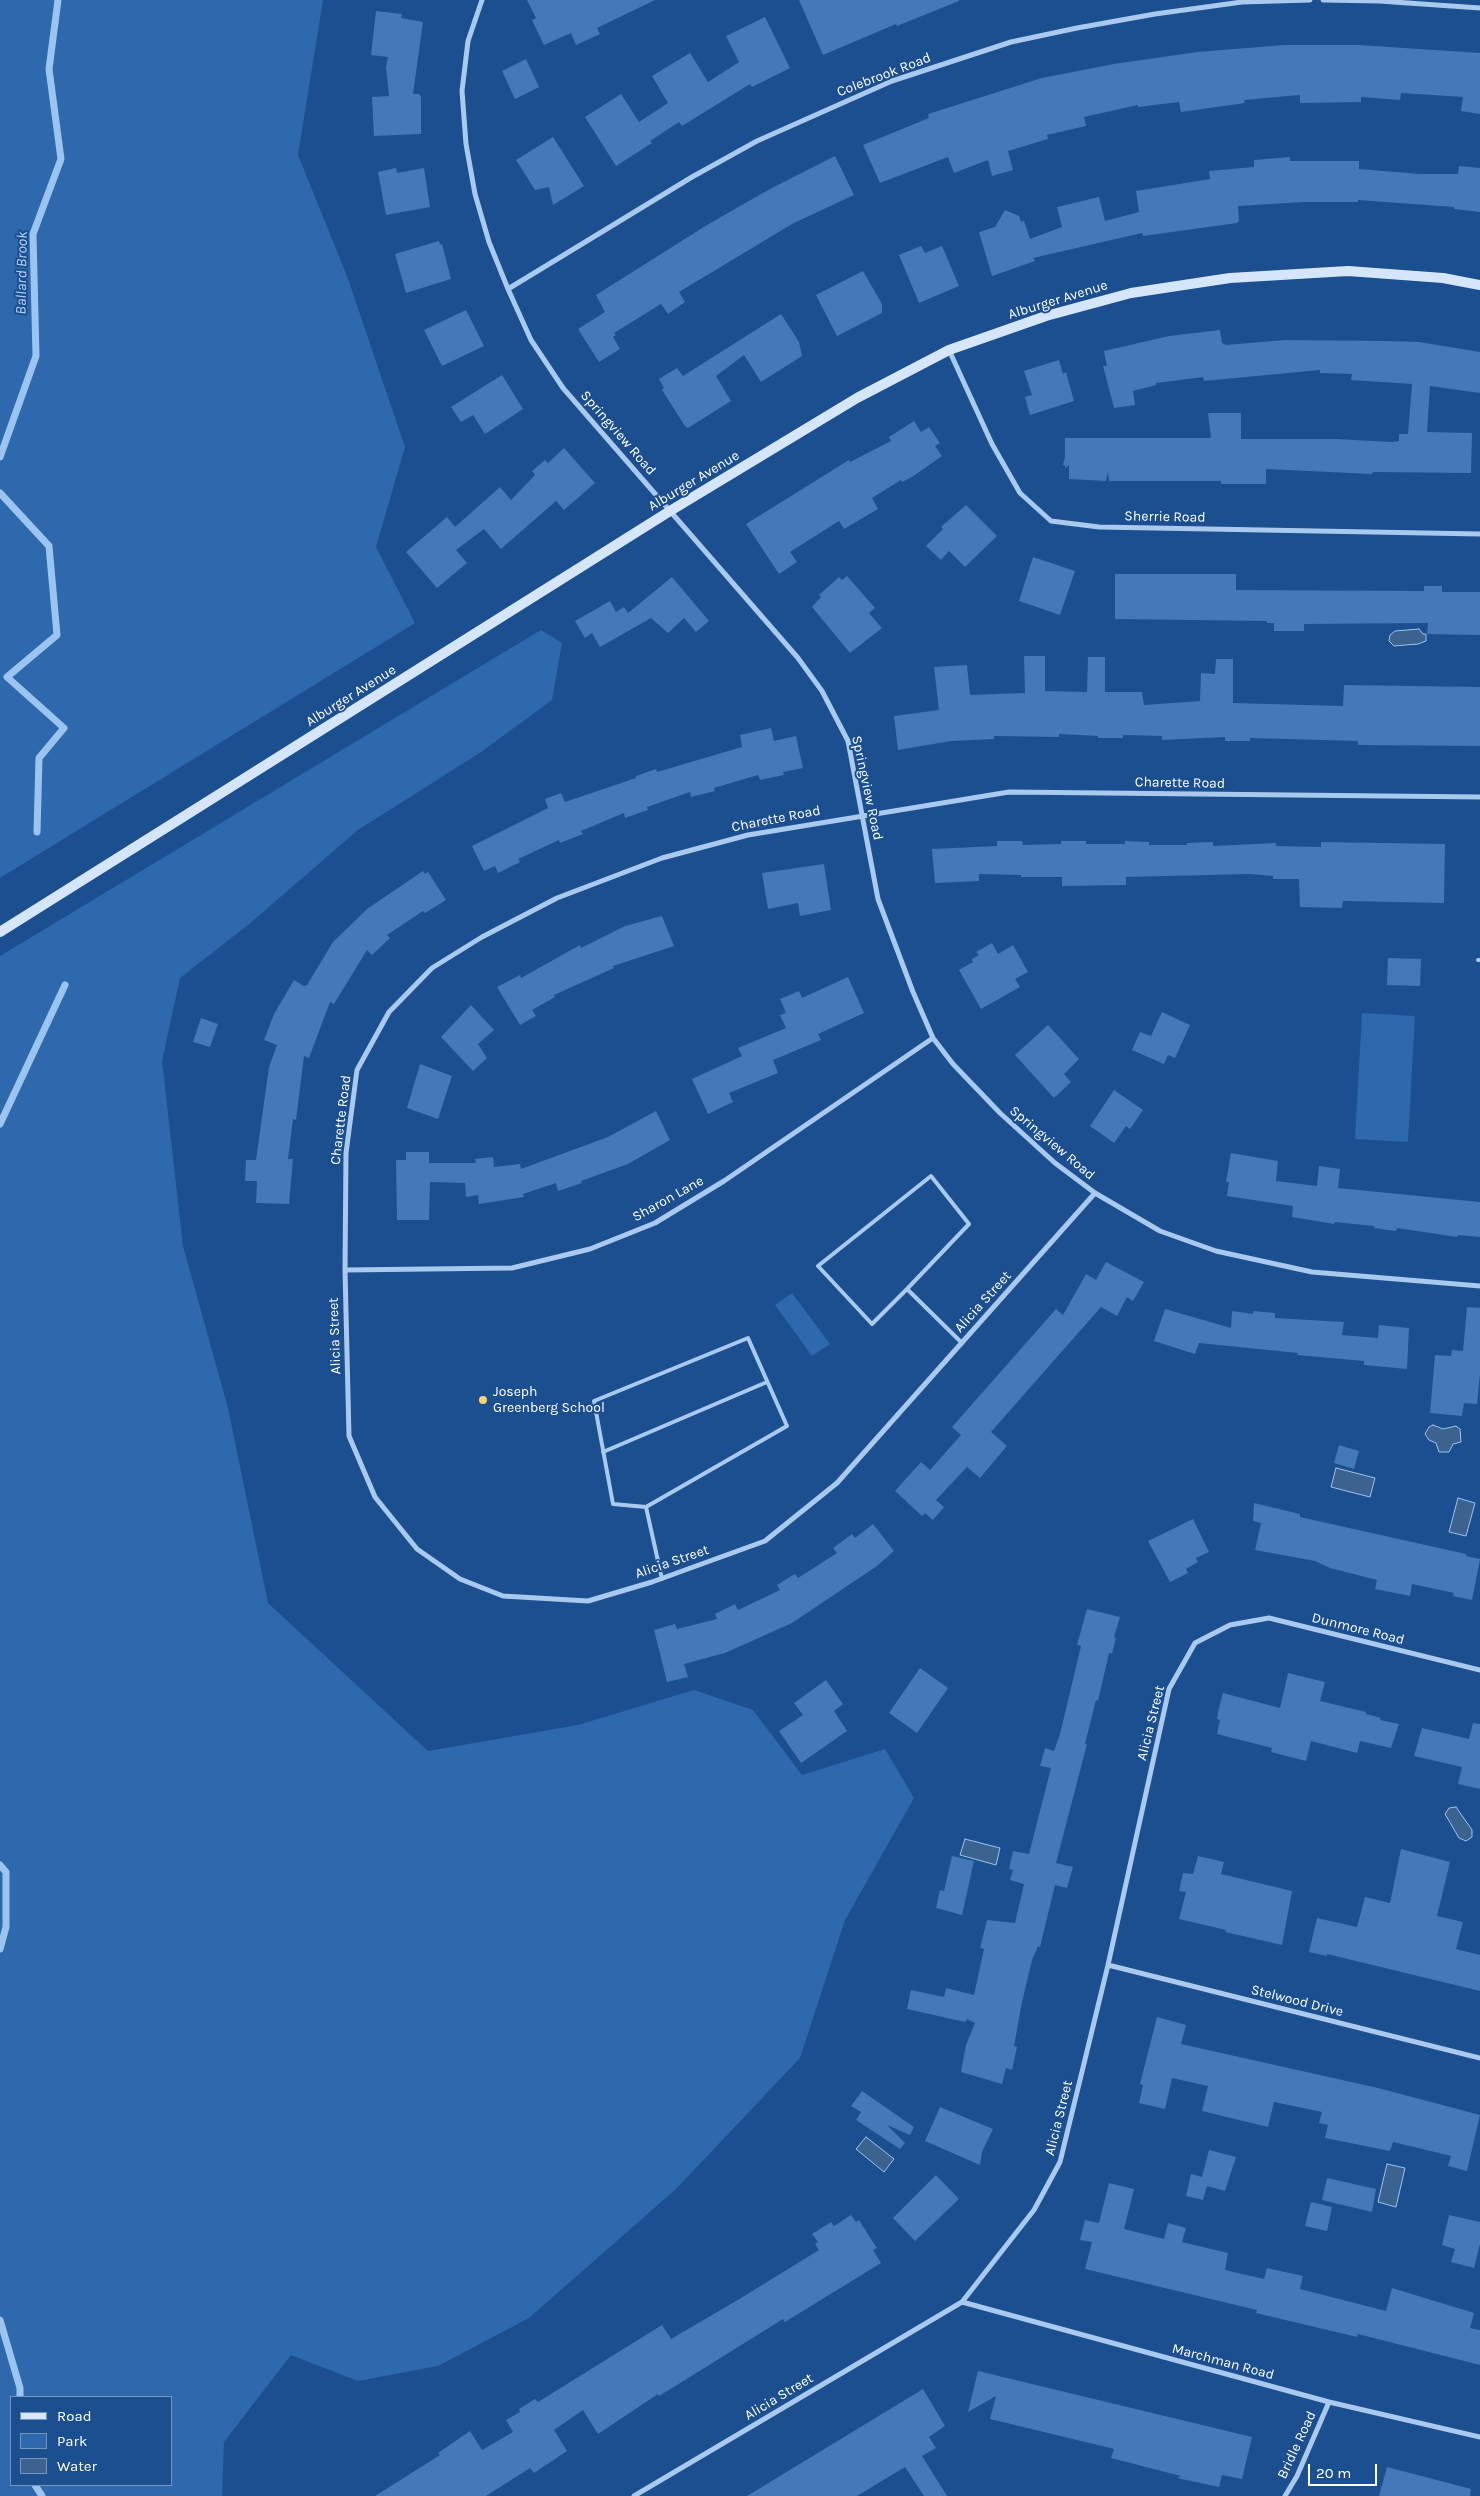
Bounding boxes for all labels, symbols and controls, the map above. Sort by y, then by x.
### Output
street label: Colebrook Road [835,49,933,101]
water label: Ballard Brook [12,231,32,315]
street label: Alburger Avenue [1006,277,1110,323]
street label: Springview Road [577,387,659,479]
street label: Alburger Avenue [645,447,743,515]
street label: Sherrie Road [1124,508,1206,526]
street label: Alburger Avenue [303,662,399,730]
street label: Springview Road [848,734,886,842]
street label: Charette Road [1135,774,1225,792]
street label: Charette Road [730,802,822,836]
street label: Charette Road [327,1074,355,1166]
street label: Springview Road [1006,1102,1098,1184]
street label: Sharon Lane [629,1173,707,1225]
street label: Alicia Street [951,1268,1015,1336]
street label: Alicia Street [325,1297,345,1375]
place label: Joseph Greenberg School [493,1384,605,1416]
marker: Joseph Greenberg School [477,1394,489,1406]
street label: Alicia Street [633,1542,711,1582]
street label: Dunmore Road [1310,1609,1406,1649]
street label: Alicia Street [1134,1684,1168,1762]
street label: Stelwood Drive [1249,1981,1345,2021]
street label: Alicia Street [1042,2079,1076,2157]
street label: Marchman Road [1170,2340,1276,2384]
street label: Alicia Street [742,2370,816,2424]
legend [10,2396,172,2486]
text: Road [57,2407,92,2425]
street label: Bridle Road [1274,2408,1320,2482]
text: Park [57,2432,87,2450]
scale bar [1310,2454,1379,2486]
text: Water [57,2457,97,2475]
text: 20 m [1316,2464,1351,2482]

